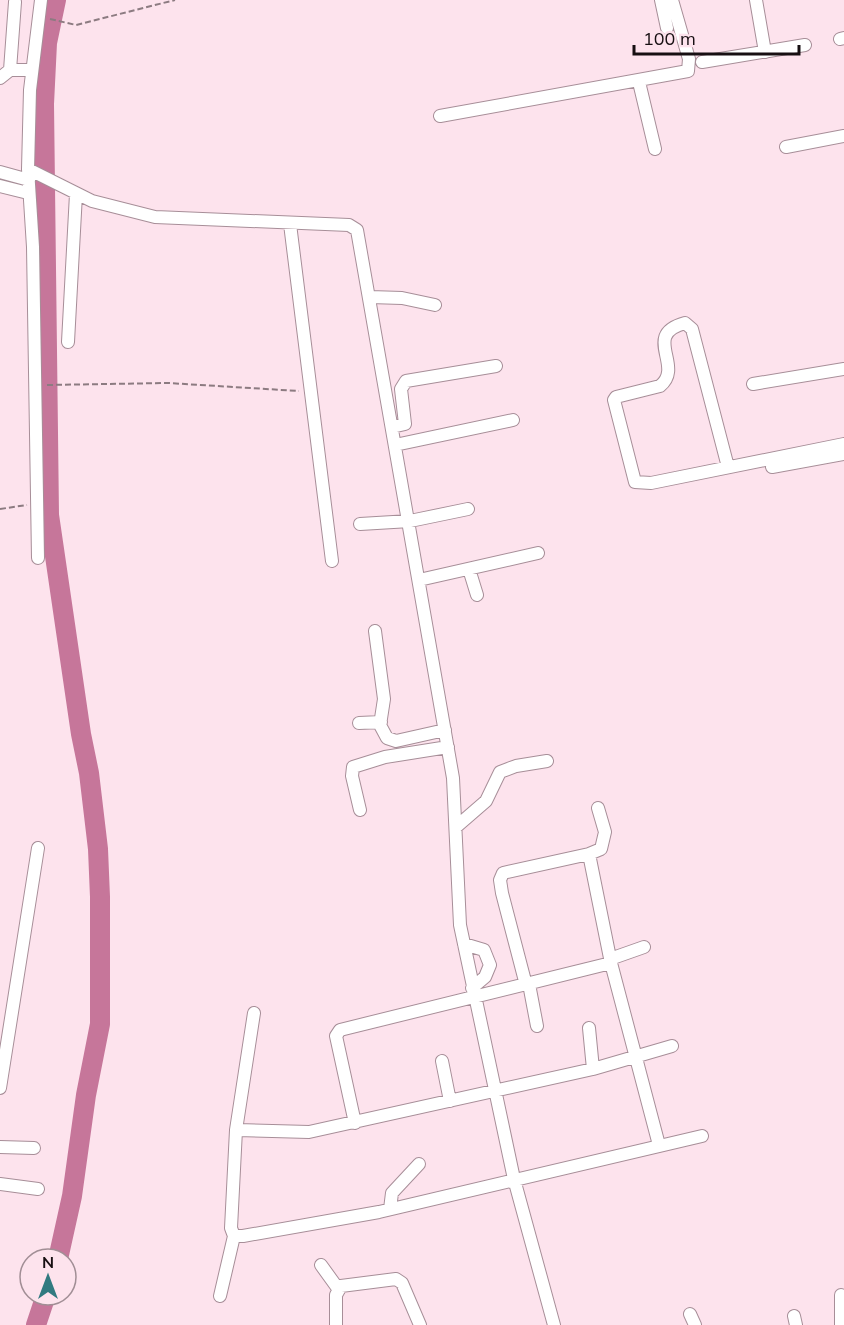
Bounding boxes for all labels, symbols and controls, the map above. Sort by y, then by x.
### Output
scale bar [634,18,799,56]
text: 100 m [643,27,696,50]
north arrow [18,1247,78,1307]
text: N [42,1252,54,1272]

